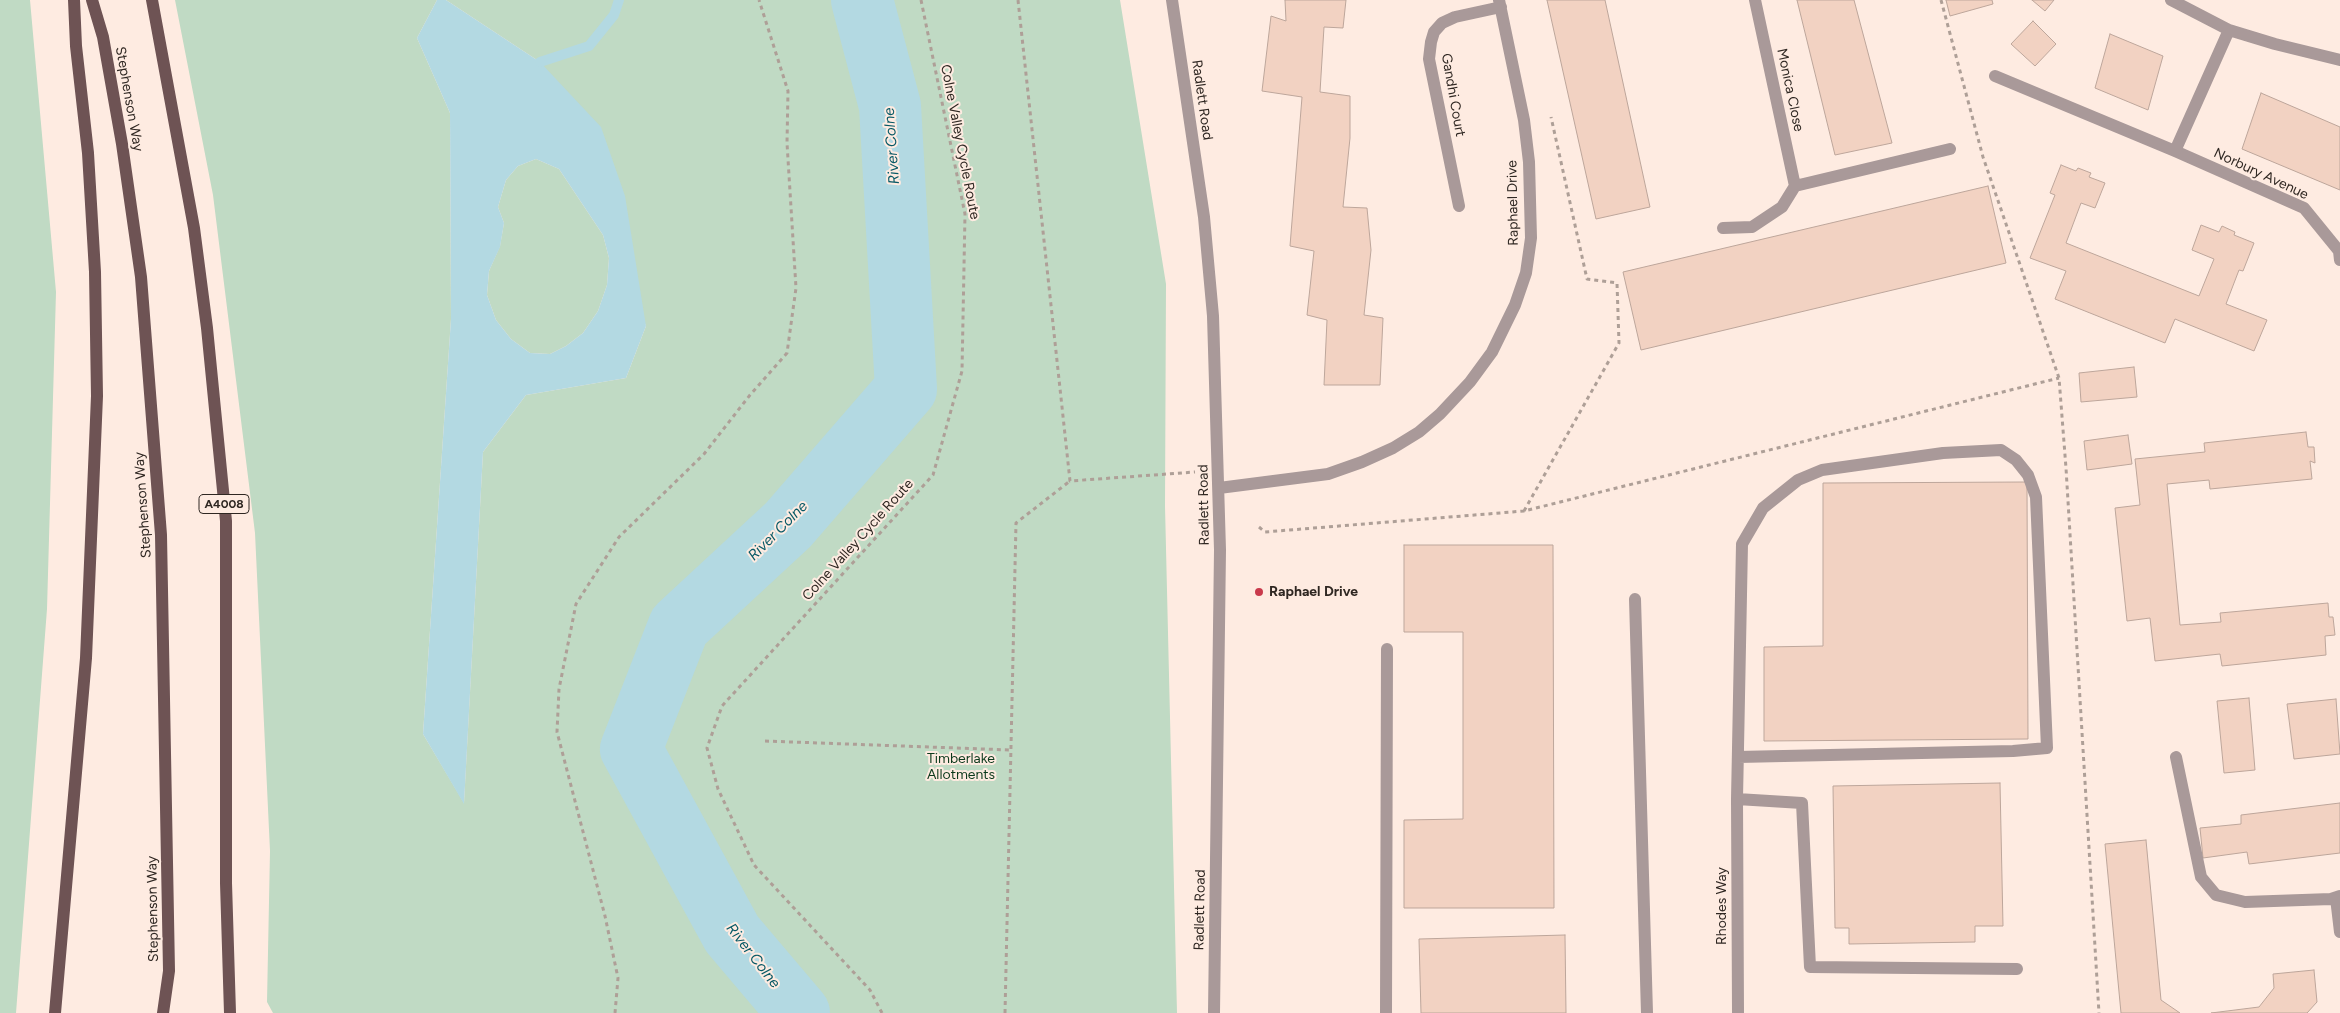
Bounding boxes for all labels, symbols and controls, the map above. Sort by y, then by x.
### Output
street label: Stephenson Way [112,45,146,153]
street label: Monica Close [1773,47,1807,133]
street label: Gandhi Court [1437,52,1469,138]
street label: Radlett Road [1188,59,1216,141]
street label: Colne Valley Cycle Route [937,63,983,221]
water label: River Colne [880,107,904,185]
street label: Norbury Avenue [2211,145,2311,203]
street label: Raphael Drive [1504,160,1522,246]
street label: Stephenson Way [131,451,155,559]
street label: Radlett Road [1195,464,1213,546]
street label: Colne Valley Cycle Route [799,476,917,604]
road number: A4008 [199,494,249,514]
water label: River Colne [744,497,812,565]
place label: Raphael Drive [1269,584,1358,600]
marker: Raphael Drive [1253,586,1265,598]
park label: Timberlake Allotments [927,751,995,784]
street label: Stephenson Way [144,856,162,962]
street label: Rhodes Way [1714,867,1730,945]
street label: Radlett Road [1191,869,1209,951]
water label: River Colne [722,920,784,992]

